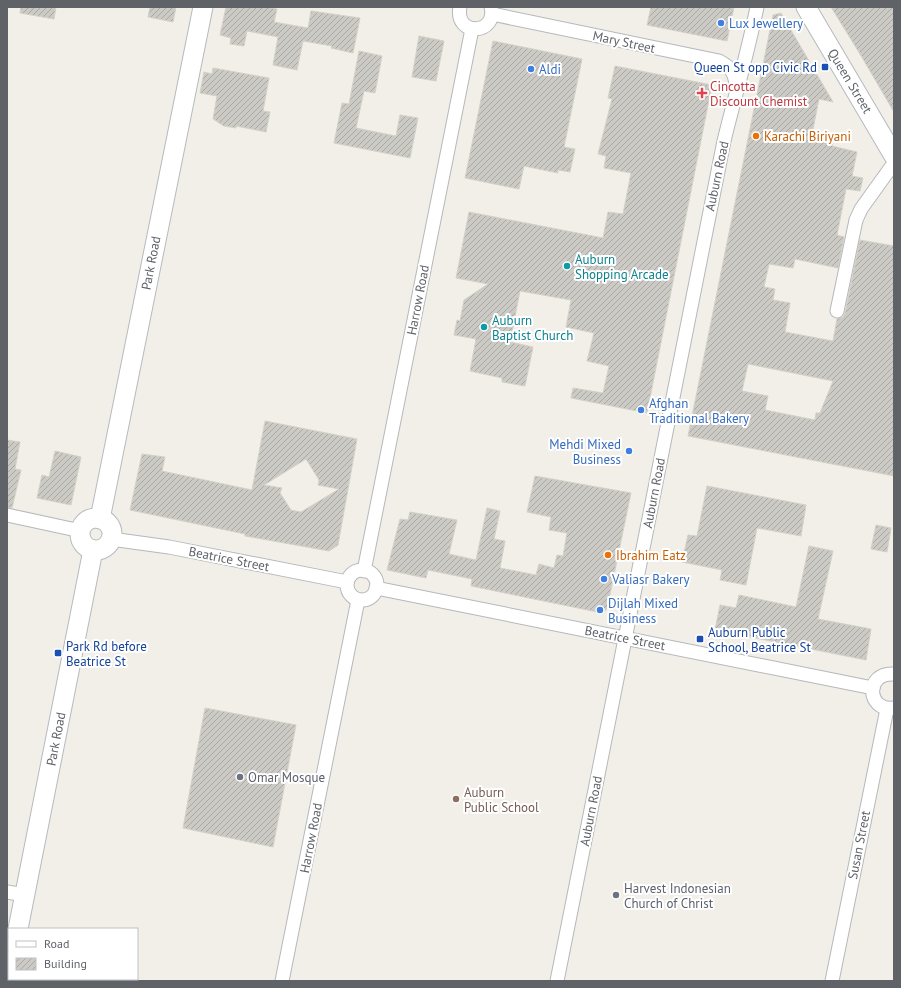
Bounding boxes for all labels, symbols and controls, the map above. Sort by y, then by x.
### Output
place label: Lux Jewellery [729,15,803,32]
marker: Lux Jewellery [716,18,726,28]
street label: Mary Street [591,27,657,57]
street label: Queen Street [824,45,876,117]
place label: Queen St opp Civic Rd [694,59,817,76]
place label: Aldi [539,61,561,78]
marker: Queen St opp Civic Rd [820,62,830,72]
marker: Aldi [526,64,536,74]
place label: Cincotta Discount Chemist [710,78,808,110]
marker: Cincotta Discount Chemist [697,88,707,98]
place label: Karachi Biriyani [764,128,851,145]
marker: Karachi Biriyani [751,131,761,141]
street label: Auburn Road [701,139,733,213]
street label: Park Road [137,235,165,291]
place label: Auburn Shopping Arcade [575,251,669,283]
marker: Auburn Shopping Arcade [562,261,572,271]
street label: Harrow Road [403,263,433,337]
place label: Auburn Baptist Church [492,312,573,344]
marker: Auburn Baptist Church [479,322,489,332]
place label: Afghan Traditional Bakery [649,395,749,427]
marker: Afghan Traditional Bakery [636,405,646,415]
place label: Mehdi Mixed Business [549,436,621,468]
marker: Mehdi Mixed Business [624,446,634,456]
street label: Auburn Road [639,456,669,530]
street label: Beatrice Street [187,543,271,575]
place label: Ibrahim Eatz [616,547,686,564]
marker: Ibrahim Eatz [603,550,613,560]
place label: Valiasr Bakery [611,571,689,588]
marker: Valiasr Bakery [599,574,609,584]
place label: Dijlah Mixed Business [608,595,678,627]
marker: Dijlah Mixed Business [595,605,605,615]
street label: Beatrice Street [583,622,667,654]
place label: Auburn Public School, Beatrice St [708,624,811,656]
marker: Auburn Public School, Beatrice St [695,634,705,644]
place label: Park Rd before Beatrice St [66,638,147,670]
marker: Park Rd before Beatrice St [53,648,63,658]
street label: Park Road [42,711,70,767]
place label: Omar Mosque [248,769,325,786]
marker: Omar Mosque [235,772,245,782]
street label: Auburn Road [576,774,606,848]
place label: Auburn Public School [464,784,539,816]
marker: Auburn Public School [451,794,461,804]
street label: Harrow Road [296,801,326,875]
street label: Susan Street [844,809,874,881]
place label: Harvest Indonesian Church of Christ [624,880,731,912]
marker: Harvest Indonesian Church of Christ [611,890,621,900]
legend [8,928,138,980]
text: Road [44,936,69,951]
text: Building [44,956,87,971]

